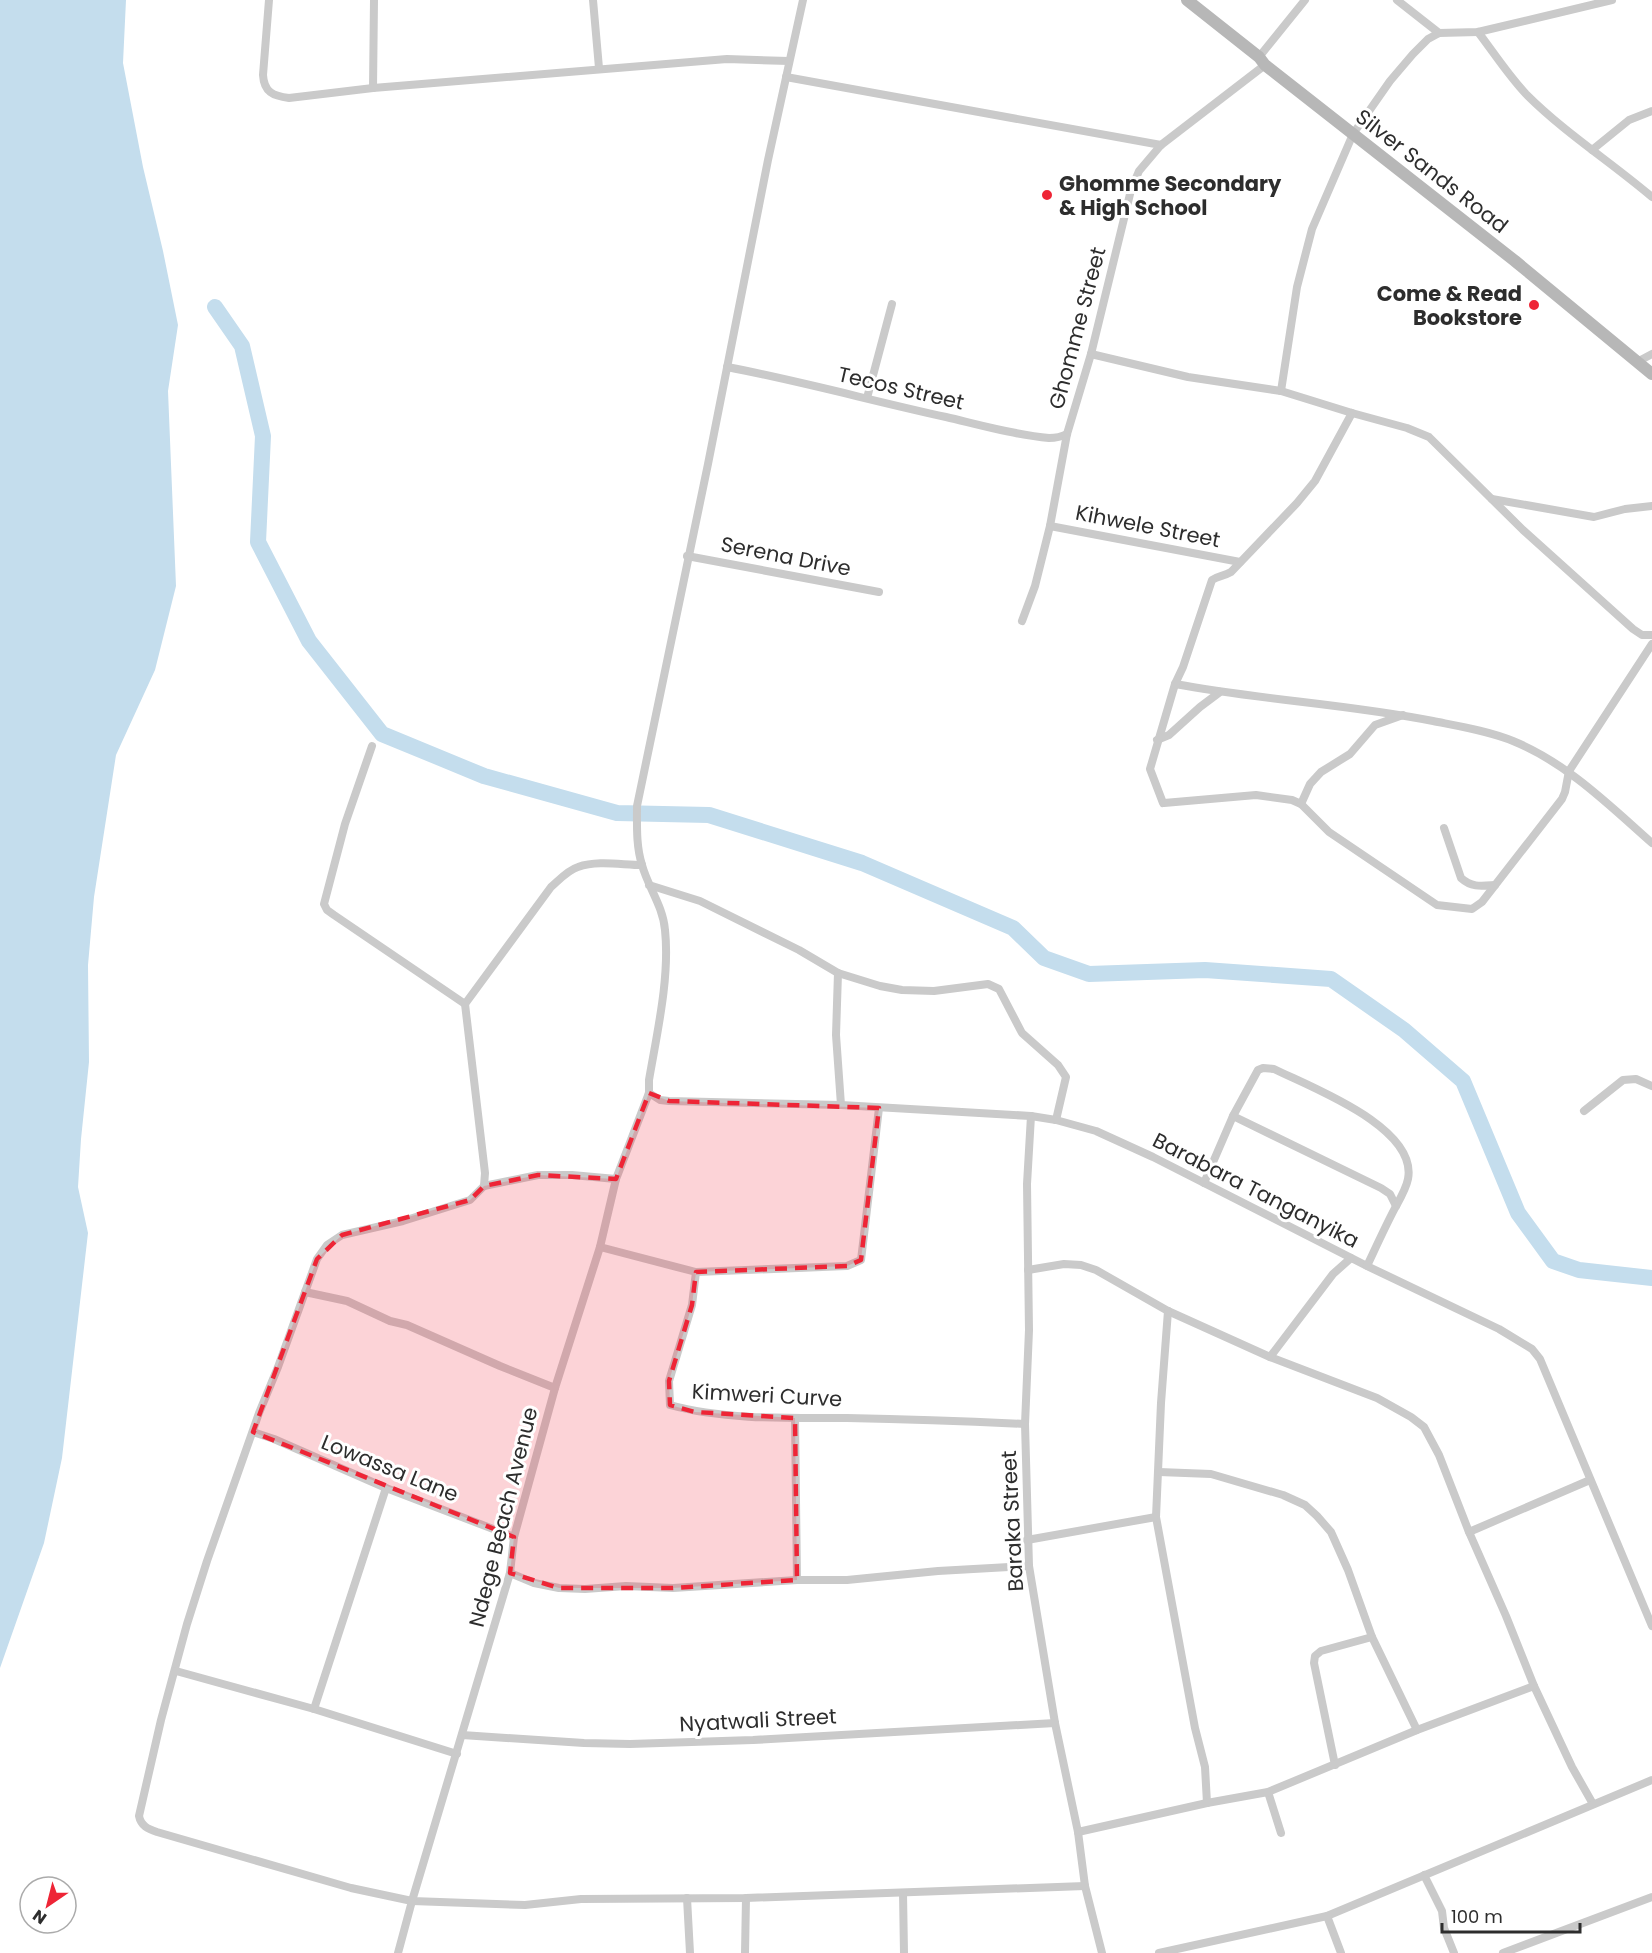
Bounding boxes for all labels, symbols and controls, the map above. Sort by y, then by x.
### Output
street label: Silver Sands Road [1350,102,1514,240]
place label: Ghomme Secondary & High School [1059,169,1282,222]
marker: Ghomme Secondary & High School [1040,188,1054,202]
street label: Ghomme Street [1041,244,1113,412]
place label: Come & Read Bookstore [1377,279,1522,332]
marker: Come & Read Bookstore [1527,298,1541,312]
street label: Tecos Street [835,359,967,417]
street label: Kihwele Street [1073,498,1223,554]
street label: Serena Drive [718,529,854,583]
street label: Barabara Tanganyika [1148,1125,1364,1255]
street label: Kimweri Curve [691,1377,843,1413]
street label: Ndege Beach Avenue [462,1404,544,1630]
street label: Lowassa Lane [317,1427,463,1509]
street label: Baraka Street [994,1450,1030,1592]
street label: Nyatwali Street [679,1701,837,1739]
north arrow [18,1875,78,1935]
scale bar [1442,1896,1580,1934]
text: N [28,1904,51,1930]
text: 100 m [1451,1904,1503,1929]

